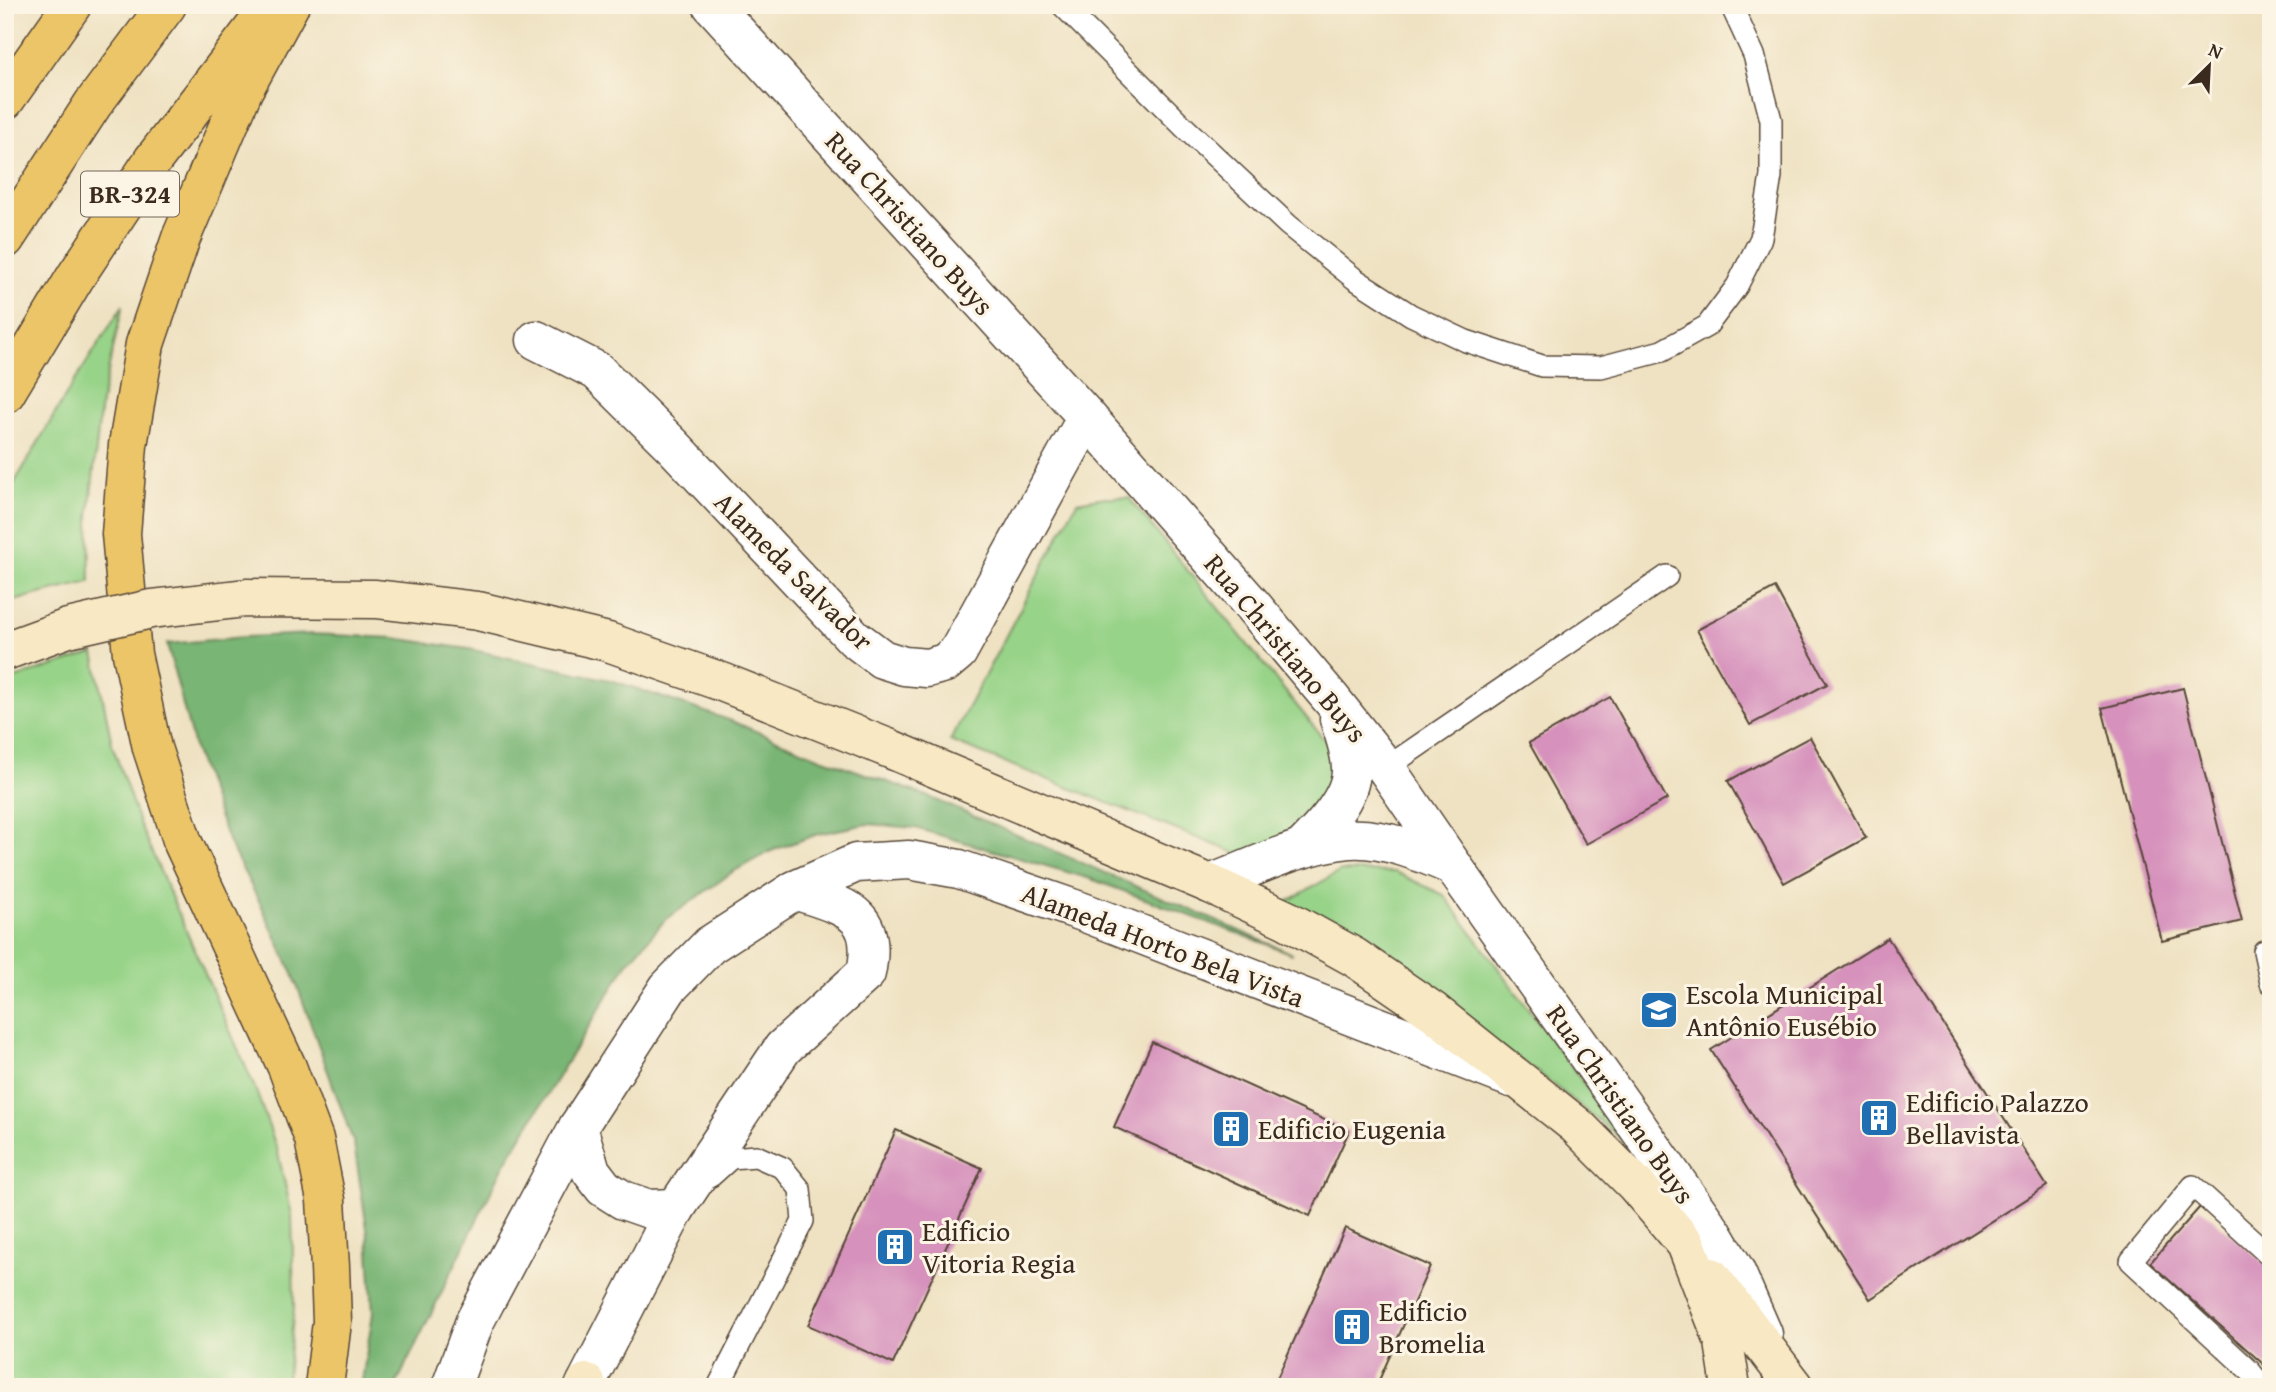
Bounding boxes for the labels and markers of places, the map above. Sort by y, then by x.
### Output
place label: Escola Municipal Antônio Eusébio [1686,973,1884,1046]
school or university icon: Escola Municipal Antônio Eusébio [1638,989,1680,1031]
place label: Edificio Palazzo Bellavista [1906,1081,2089,1154]
building icon: Edificio Palazzo Bellavista [1858,1097,1900,1139]
building icon: Edificio Eugenia [1210,1108,1252,1150]
place label: Edificio Eugenia [1258,1108,1447,1149]
place label: Edificio Vitoria Regia [922,1210,1076,1283]
building icon: Edificio Vitoria Regia [874,1226,916,1268]
place label: Edificio Bromelia [1379,1290,1486,1363]
building icon: Edificio Bromelia [1331,1306,1373,1348]

